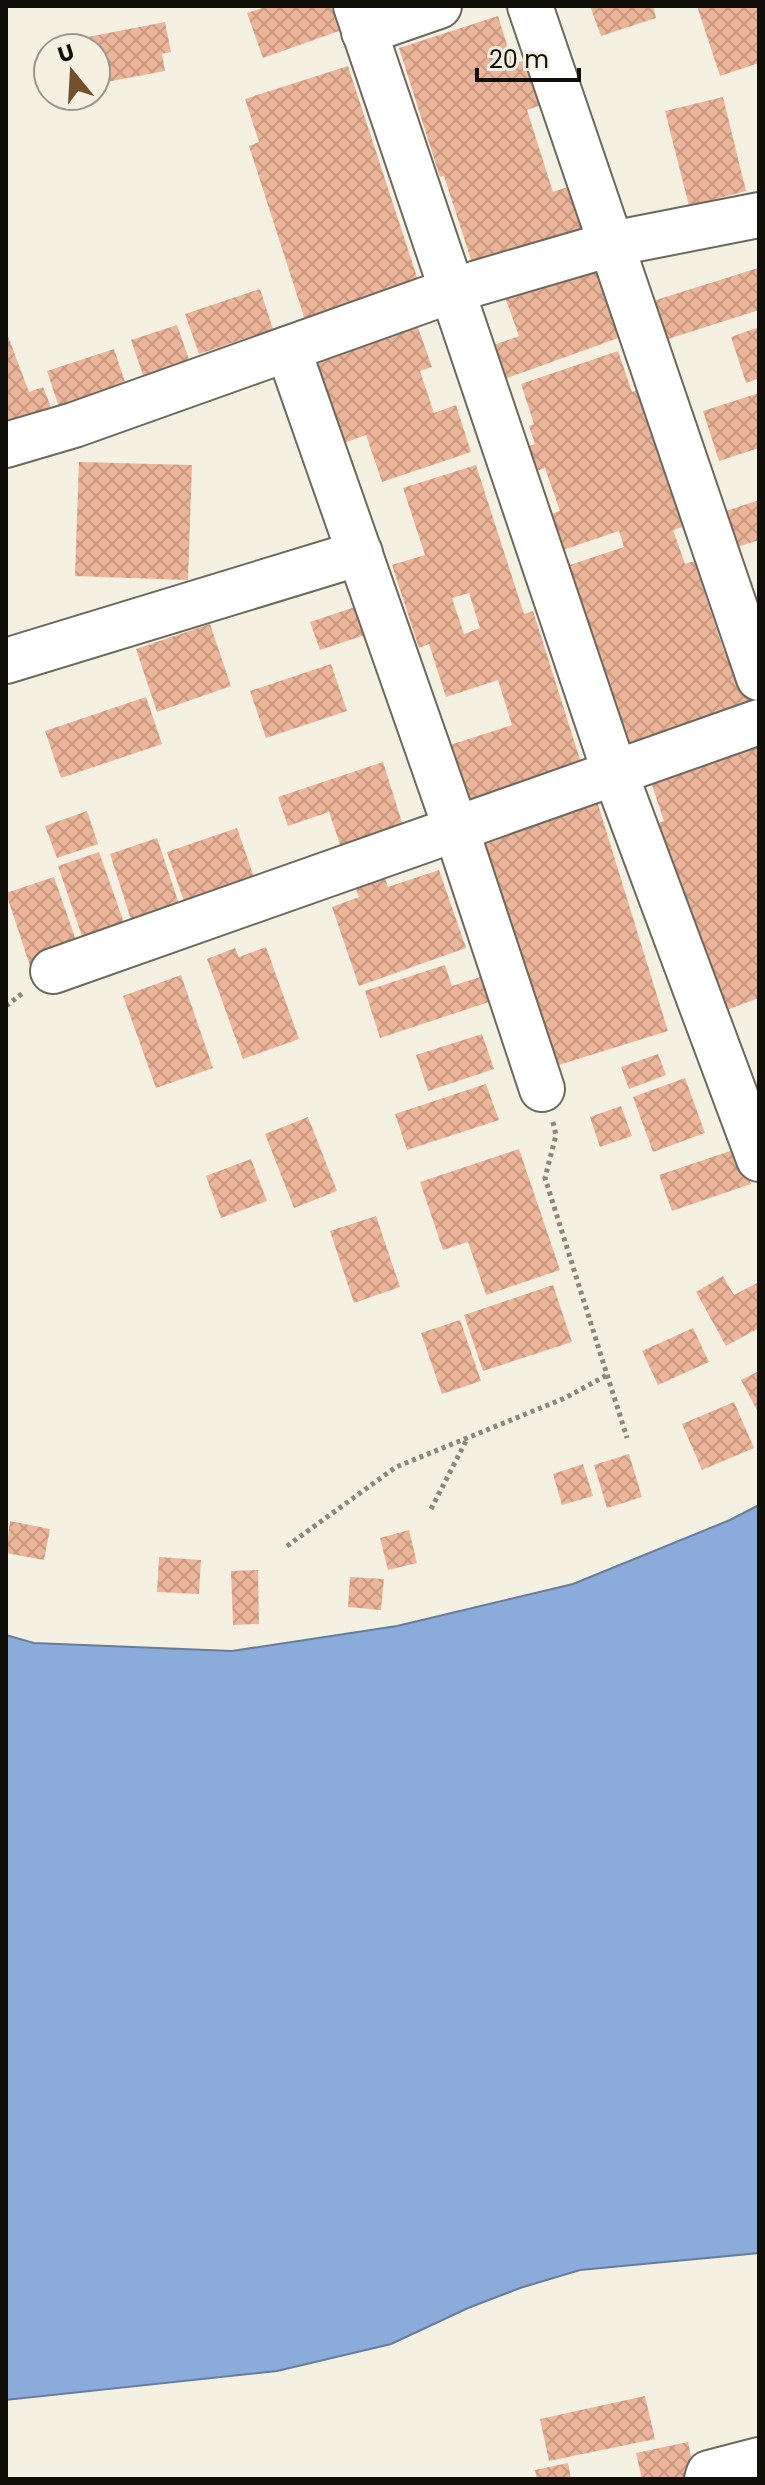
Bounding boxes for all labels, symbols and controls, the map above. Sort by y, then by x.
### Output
north arrow [32,32,112,112]
scale bar [477,32,579,82]
text: U [54,36,78,71]
text: 20 m [489,43,549,76]

